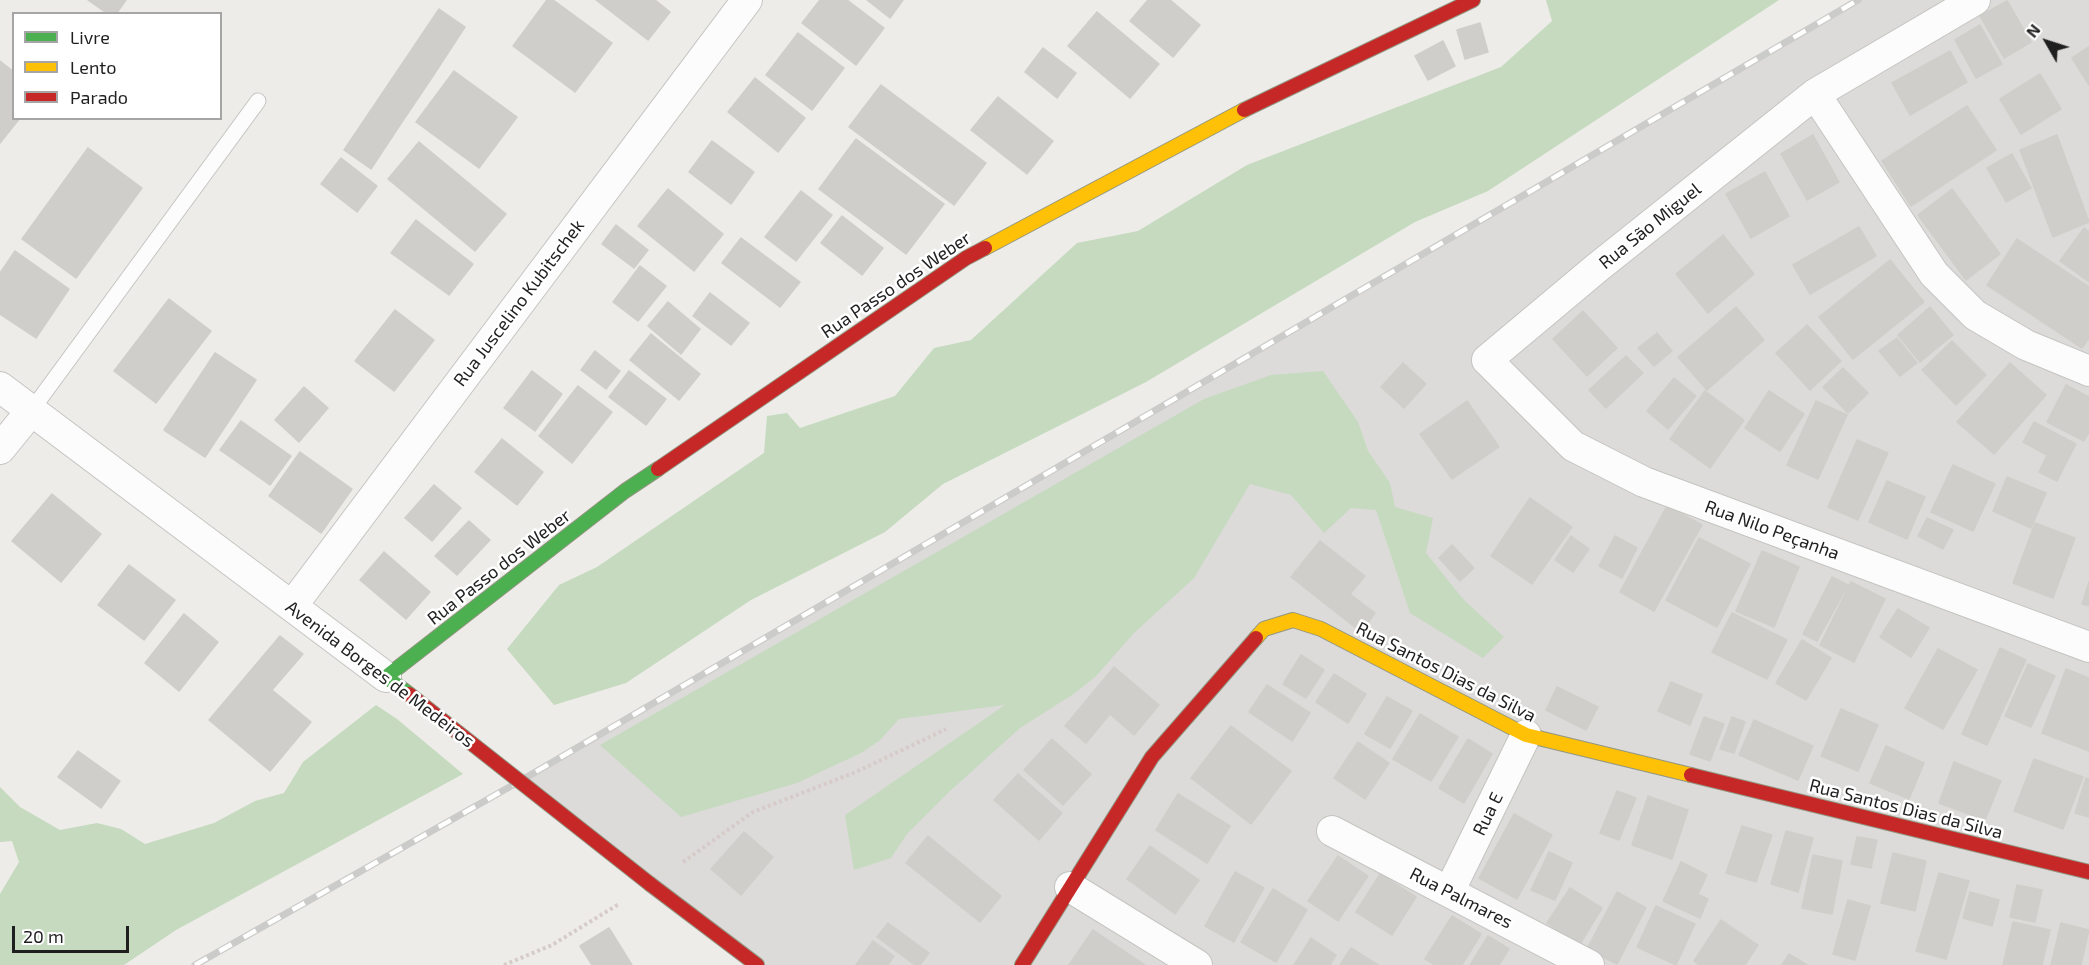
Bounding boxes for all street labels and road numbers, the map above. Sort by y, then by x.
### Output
street label: Rua São Miguel [1595,178,1705,274]
street label: Rua Juscelino Kubitschek [449,215,589,391]
street label: Rua Passo dos Weber [817,227,975,343]
street label: Rua Nilo Peçanha [1702,496,1842,564]
street label: Rua Passo dos Weber [423,504,575,630]
street label: Avenida Borges de Medeiros [281,596,479,752]
street label: Rua Santos Dias da Silva [1353,617,1539,727]
street label: Rua Santos Dias da Silva [1807,775,2005,843]
street label: Rua E [1468,789,1508,839]
street label: Rua Palmares [1406,863,1516,933]

